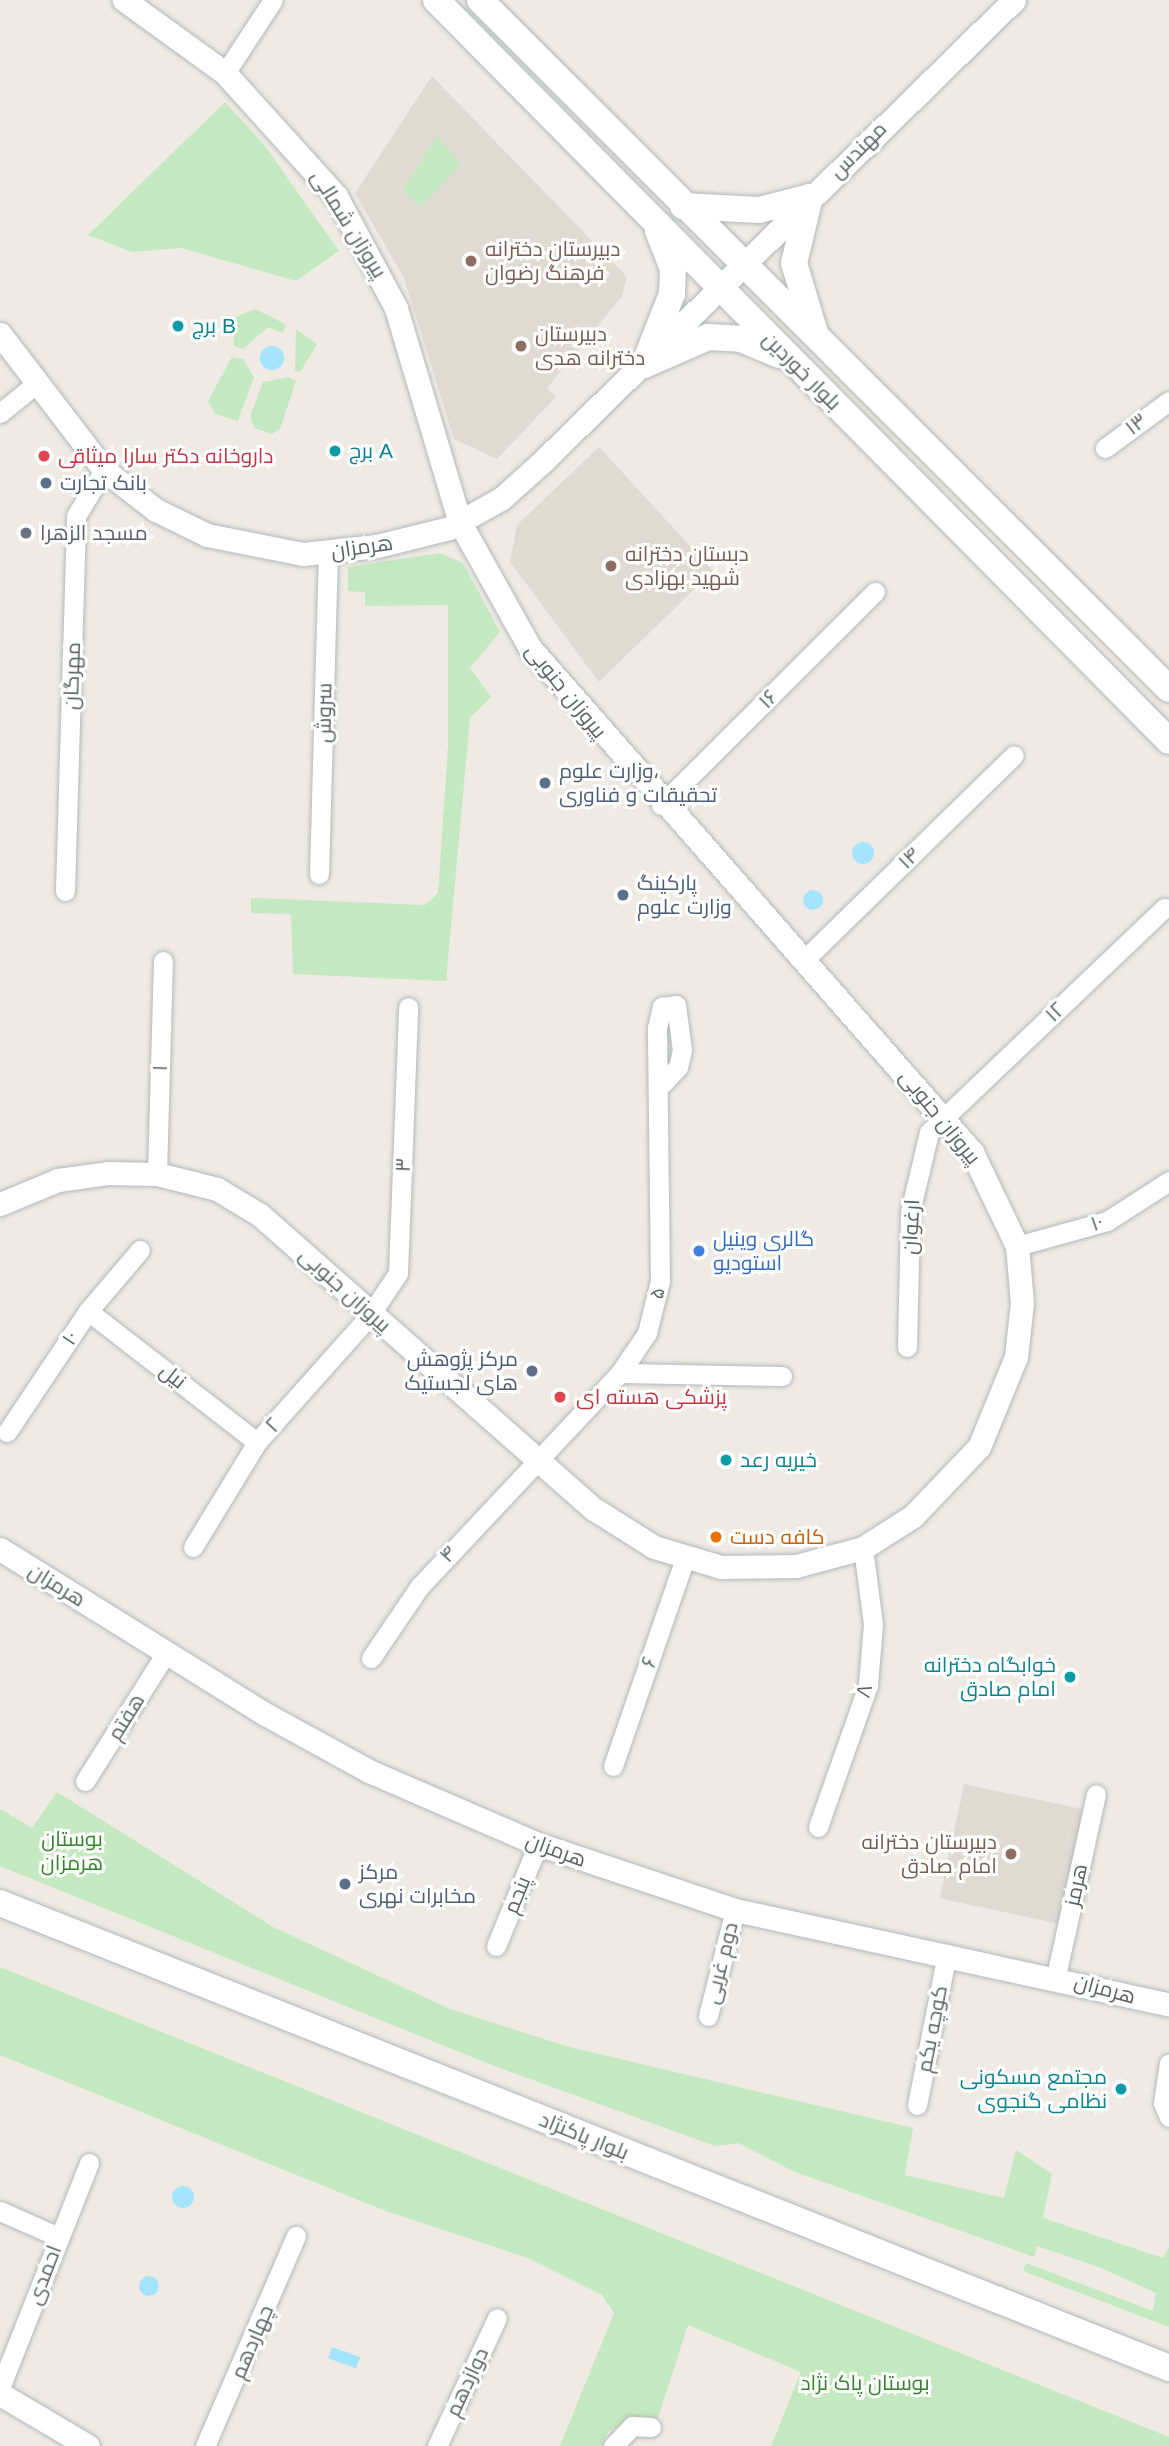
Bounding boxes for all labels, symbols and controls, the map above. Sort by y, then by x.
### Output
street label: مهندس [824,116,892,184]
street label: پیروزان شمالی [306,165,392,283]
place label: دبیرستان دخترانه فرهنگ رضوان [485,236,620,286]
marker: دبیرستان دخترانه فرهنگ رضوان [463,253,479,269]
place label: برج B [192,313,236,339]
marker: برج B [170,318,186,334]
place label: دبیرستان دخترانه هدی [535,321,645,371]
street label: بلوار خوردین [757,326,847,416]
marker: دبیرستان دخترانه هدی [513,338,529,354]
street label: ۱۳ [1120,408,1152,440]
place label: برج A [349,438,393,464]
place label: داروخانه دکتر سارا میثاقی [58,443,273,469]
marker: برج A [327,443,343,459]
marker: داروخانه دکتر سارا میثاقی [36,448,52,464]
place label: بانک تجارت [60,470,147,496]
marker: بانک تجارت [38,475,54,491]
place label: مسجد الزهرا [40,520,148,546]
marker: مسجد الزهرا [18,525,34,541]
street label: هرمزان [329,530,395,564]
place label: دبستان دخترانه شهید بهزادی [625,541,749,591]
marker: دبستان دخترانه شهید بهزادی [603,558,619,574]
street label: پیروزان جنوبی [520,639,612,743]
street label: مهرگان [58,642,86,710]
street label: سروش [311,683,337,743]
street label: ۱۶ [753,684,783,714]
place label: وزارت علوم، تحقیقات و فناوری [559,758,717,808]
marker: وزارت علوم، تحقیقات و فناوری [537,775,553,791]
street label: ۱۴ [893,842,925,874]
place label: پارکینگ وزارت علوم [637,870,732,920]
marker: پارکینگ وزارت علوم [615,887,631,903]
street label: ۱۲ [1040,997,1070,1027]
street label: ۱ [147,1064,173,1072]
street label: پیروزان جنوبی [894,1065,986,1169]
street label: ۳ [390,1157,416,1173]
street label: ارغوان [897,1199,925,1255]
street label: ۱۰ [1087,1209,1107,1237]
place label: گالری وینیل استودیو [713,1226,814,1276]
street label: پیروزان جنوبی [294,1242,396,1338]
marker: گالری وینیل استودیو [691,1243,707,1259]
street label: ۵ [643,1285,671,1301]
street label: ۱۰ [56,1326,84,1350]
place label: مرکز پژوهش های لجستیک [404,1346,518,1396]
street label: نیل [155,1358,191,1394]
marker: مرکز پژوهش های لجستیک [524,1363,540,1379]
place label: پزشکی هسته ای [576,1384,727,1410]
marker: پزشکی هسته ای [550,1387,570,1407]
street label: ۲ [260,1412,286,1438]
place label: خیریه رعد [740,1447,817,1473]
marker: خیریه رعد [718,1452,734,1468]
place label: کافه دست [730,1524,825,1550]
marker: کافه دست [708,1529,724,1545]
street label: ۴ [434,1540,462,1568]
street label: هرمزان [24,1558,90,1612]
place label: خوابگاه دخترانه امام صادق [924,1652,1056,1702]
street label: ۶ [635,1653,663,1671]
marker: خوابگاه دخترانه امام صادق [1062,1669,1078,1685]
street label: ۸ [850,1681,878,1701]
street label: هفتم [102,1689,150,1745]
park label: بوستان هرمزان [41,1826,103,1876]
street label: هرمزان [522,1827,590,1873]
place label: دبیرستان دخترانه امام صادق [862,1829,997,1879]
marker: دبیرستان دخترانه امام صادق [1003,1846,1019,1862]
place label: مرکز مخابرات نهری [359,1859,476,1909]
street label: هرمز [1059,1861,1093,1909]
street label: پنجم [498,1873,536,1917]
marker: مرکز مخابرات نهری [337,1876,353,1892]
street label: دوم غربی [699,1919,743,2007]
street label: هرمزان [1072,1969,1138,2009]
street label: کوچه یکم [911,1983,953,2075]
place label: مجتمع مسکونی نظامی گنجوی [960,2064,1107,2114]
marker: مجتمع مسکونی نظامی گنجوی [1113,2081,1129,2097]
street label: بلوار پاکنژاد [536,2107,632,2165]
street label: احمدی [21,2242,67,2308]
street label: چهاردهم [225,2301,279,2383]
street label: دوازدهم [440,2343,494,2421]
park label: بوستان پاک نژاد [800,2370,930,2396]

